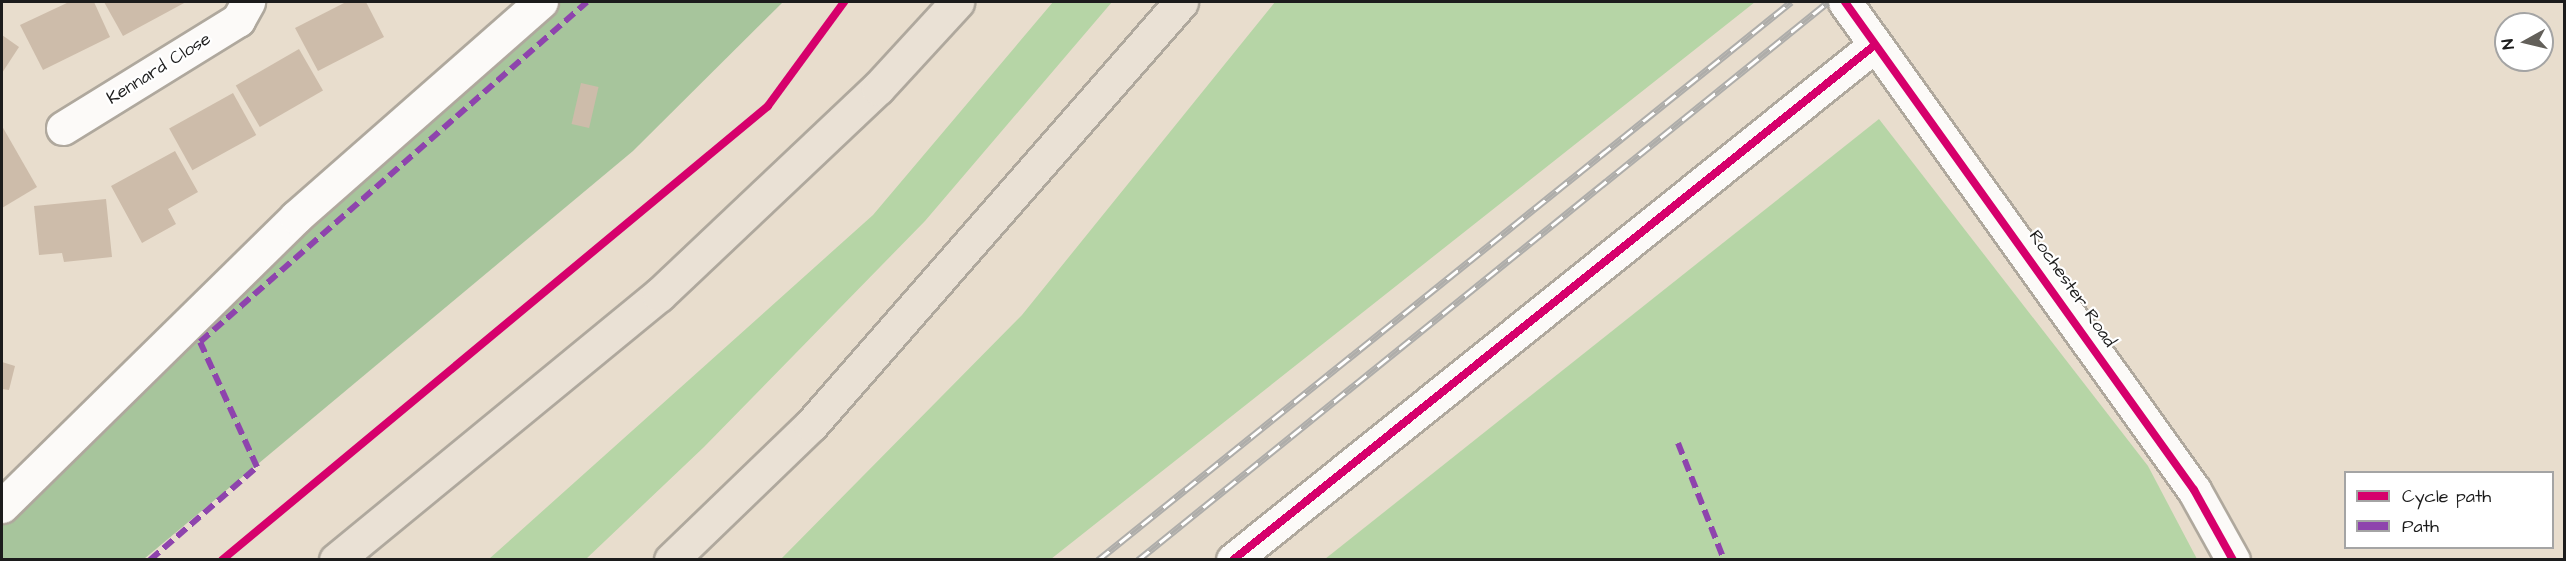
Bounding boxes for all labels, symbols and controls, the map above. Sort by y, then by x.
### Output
north arrow [2494,12,2554,72]
street label: Kennard Close [103,28,215,110]
text: N [2497,38,2520,51]
street label: Rochester Road [2024,226,2120,352]
legend [2344,471,2554,549]
text: Cycle path [2402,484,2491,509]
text: Path [2402,514,2439,539]

